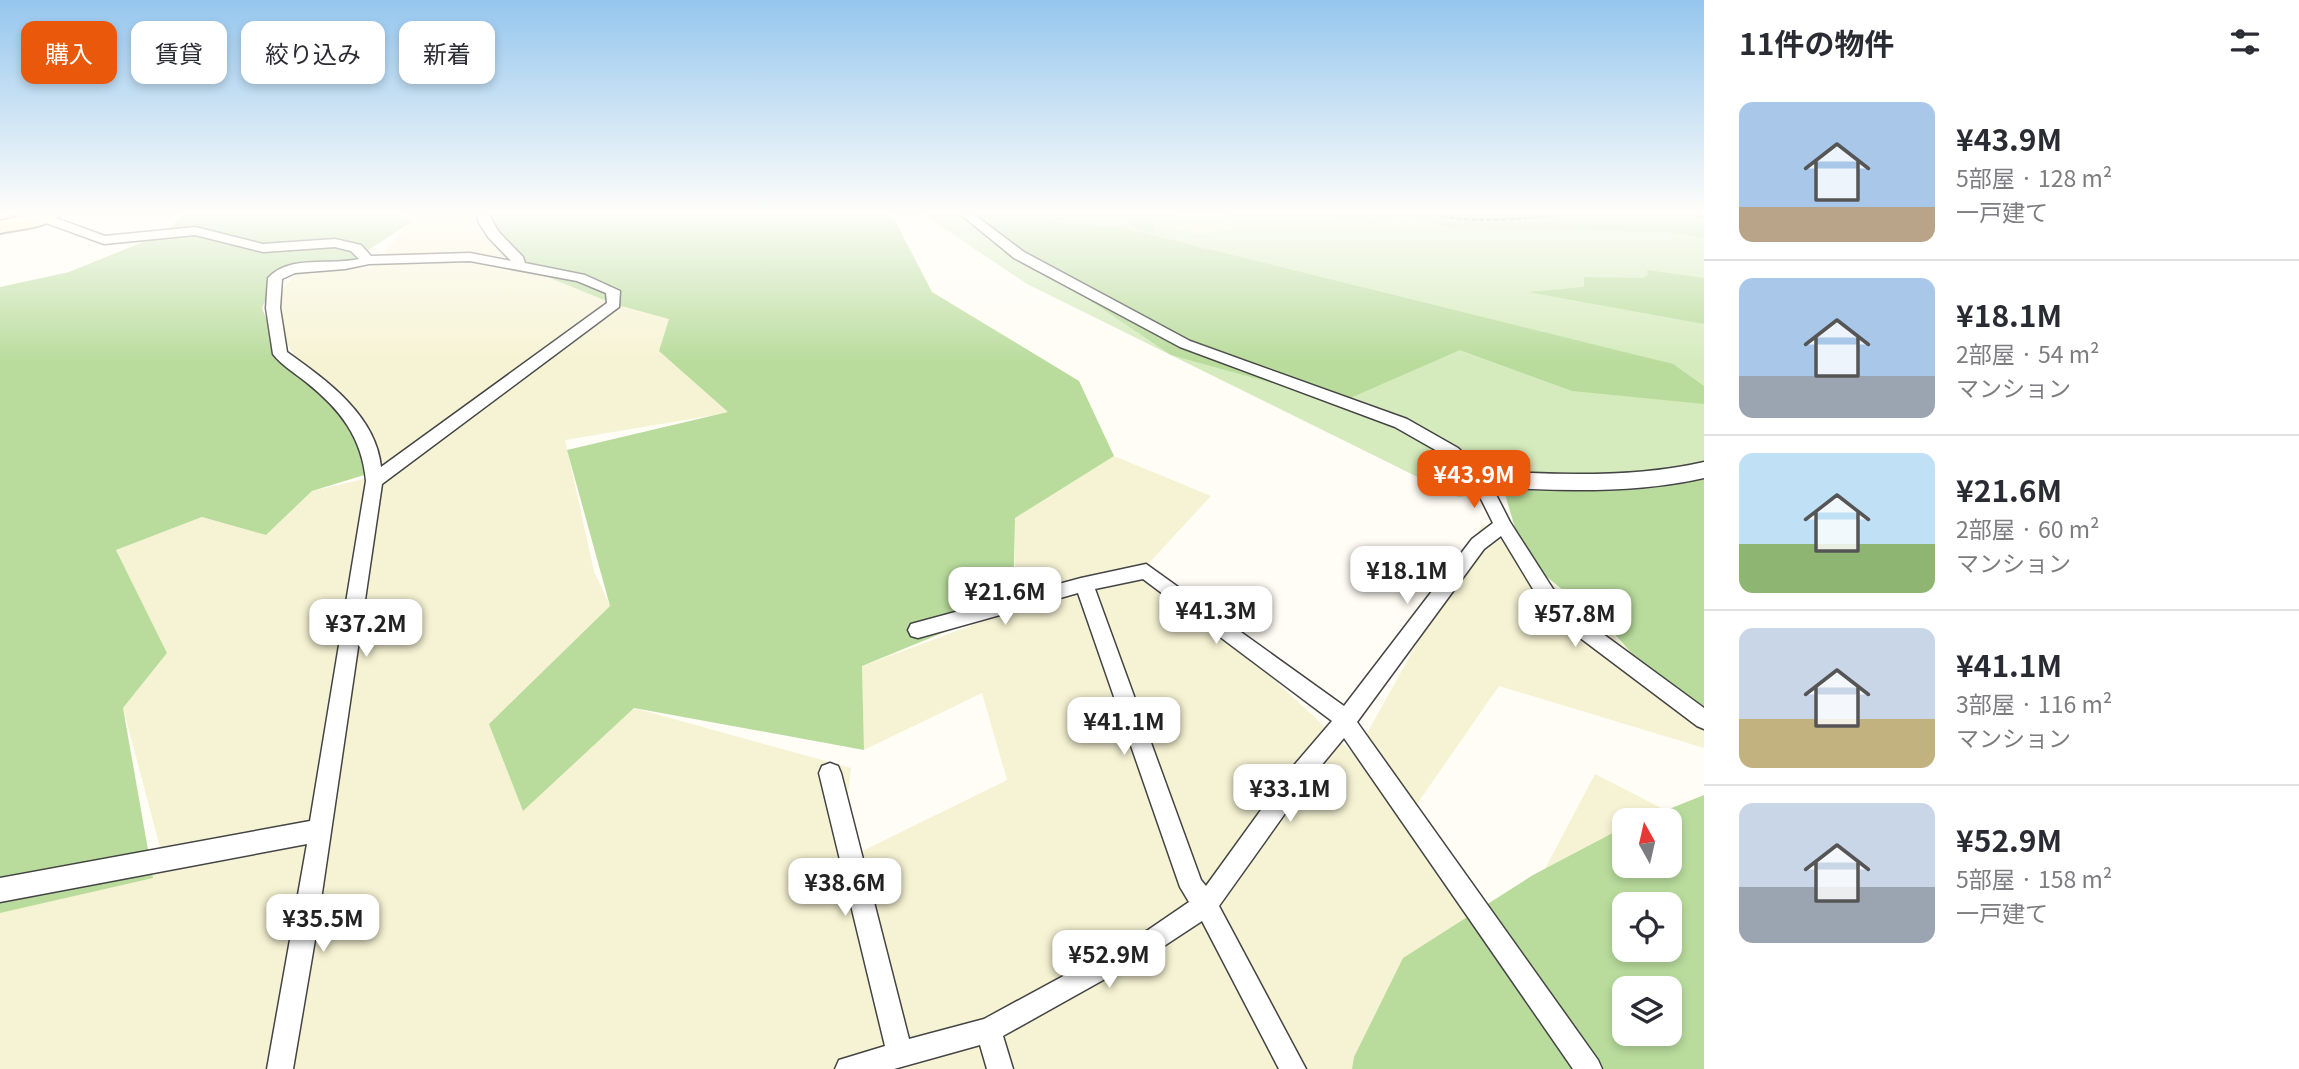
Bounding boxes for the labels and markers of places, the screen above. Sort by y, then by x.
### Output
pin: ¥43.9M [1417,450,1531,510]
pin: ¥18.1M [1350,546,1464,606]
pin: ¥21.6M [948,568,1062,627]
pin: ¥41.3M [1159,586,1273,646]
pin: ¥57.8M [1518,590,1632,649]
pin: ¥37.2M [309,600,423,659]
pin: ¥41.1M [1067,698,1181,757]
pin: ¥33.1M [1233,764,1347,824]
pin: ¥38.6M [788,858,902,918]
pin: ¥35.5M [266,894,380,954]
pin: ¥52.9M [1052,930,1166,990]

